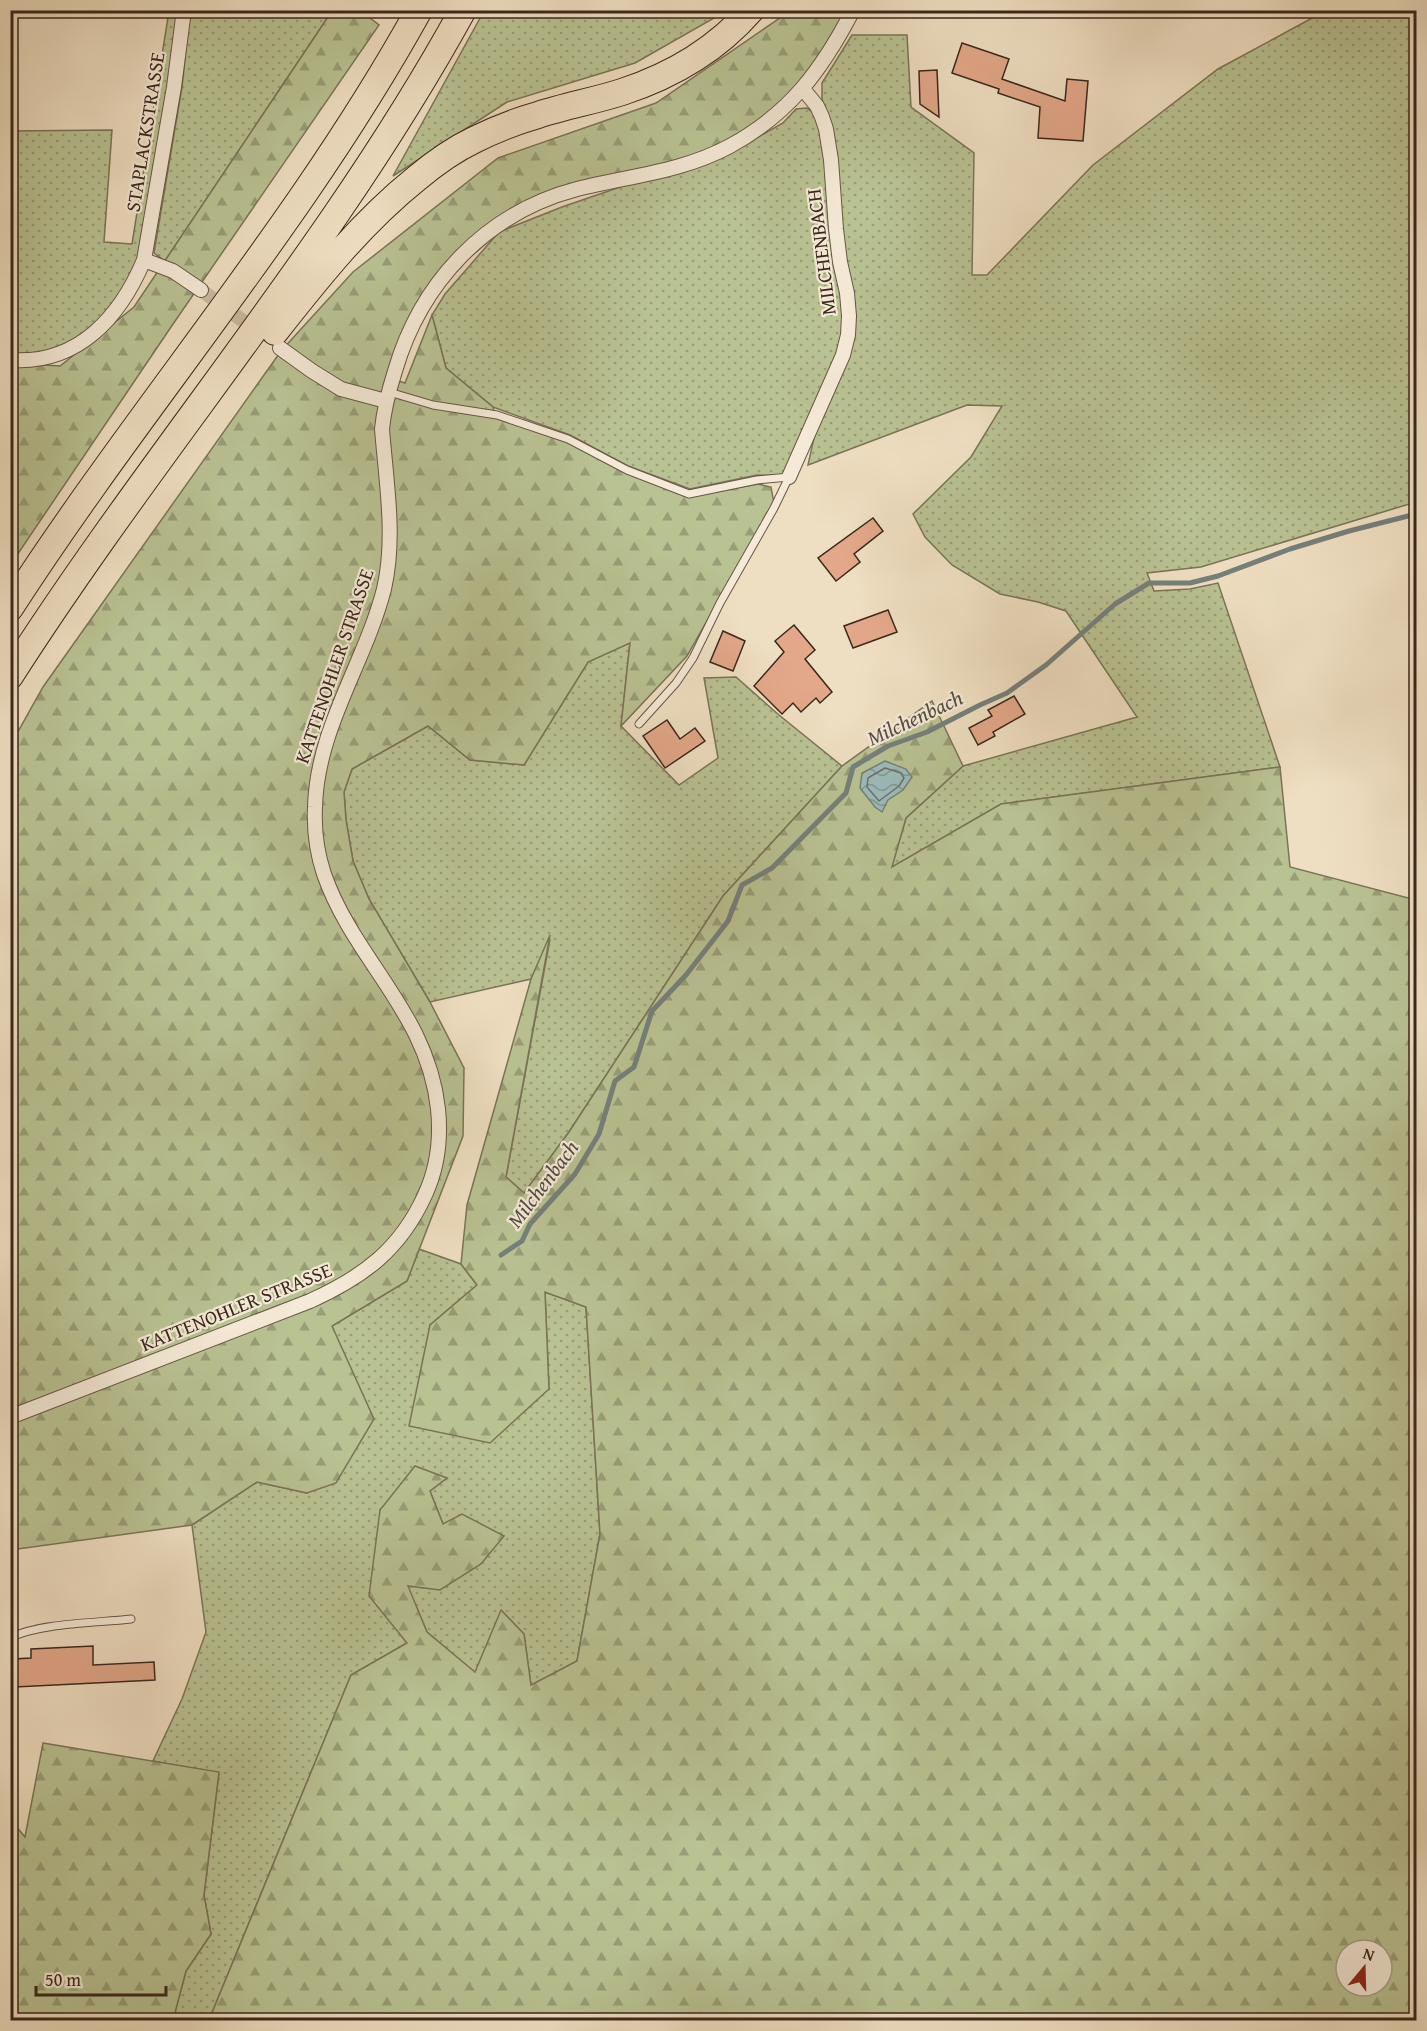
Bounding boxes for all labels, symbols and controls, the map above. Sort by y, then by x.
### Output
street label: STAPLACKSTRASSE [118,50,171,214]
street label: MILCHENBACH [798,187,843,317]
street label: KATTENOHLER STRASSE [287,565,380,767]
water label: Milchenbach [862,682,968,753]
water label: Milchenbach [499,1133,586,1234]
street label: KATTENOHLER STRASSE [136,1255,336,1358]
north arrow [1334,1938,1394,1998]
text: N [1360,1941,1378,1967]
scale bar [36,1959,166,1997]
text: 50 m [45,1966,81,1993]

